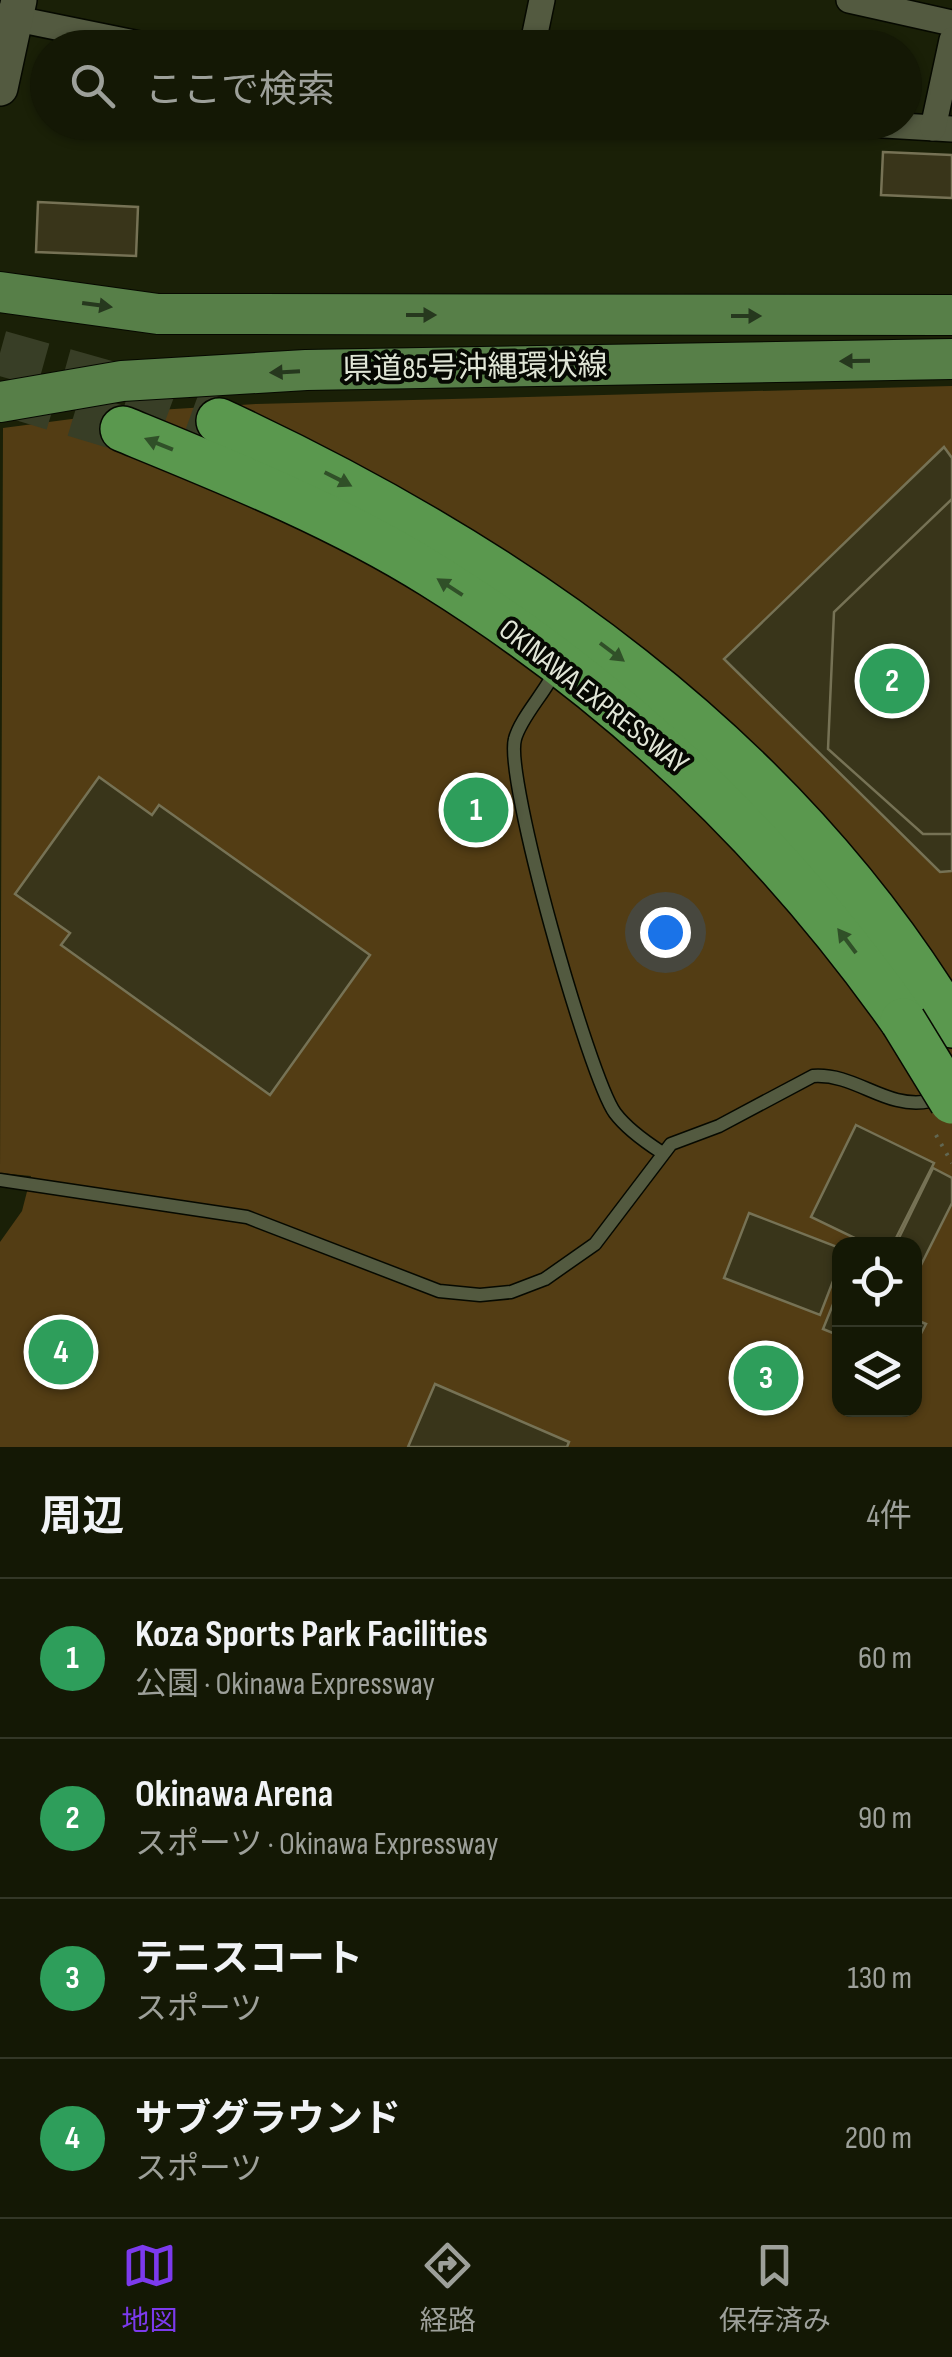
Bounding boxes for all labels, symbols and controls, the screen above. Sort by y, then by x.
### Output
search box [30,30,922,140]
icon: search [65,58,120,113]
text: ここで検索 [145,68,335,113]
one-way arrow [81,298,113,314]
one-way arrow [406,307,438,323]
one-way arrow [731,308,763,324]
street label: 県道85号沖縄環状線 [342,348,608,388]
one-way arrow [838,353,870,369]
one-way arrow [268,364,300,380]
one-way arrow [143,435,173,451]
one-way arrow [323,470,352,487]
one-way arrow [436,578,463,596]
street label: OKINAWA EXPRESSWAY [492,612,696,782]
one-way arrow [599,642,625,662]
pin: 2 [860,644,924,718]
pin: 1 [444,772,508,848]
your location [640,907,691,958]
one-way arrow [837,928,857,954]
map controls [832,1237,922,1417]
button: locate [832,1237,922,1327]
pin: 4 [28,1314,94,1390]
button: layers [832,1327,922,1417]
pin: 3 [734,1340,798,1416]
text: 周辺 [40,1492,124,1543]
text: 4件 [867,1497,912,1536]
text: Koza Sports Park Facilities [135,1612,488,1657]
text: 1 [66,1639,79,1678]
text: 60 m [858,1639,912,1678]
text: 公園 · Okinawa Expressway [135,1665,435,1704]
text: Okinawa Arena [135,1772,333,1817]
text: 2 [65,1799,80,1838]
text: 90 m [858,1799,912,1838]
text: スポーツ · Okinawa Expressway [135,1825,498,1864]
text: テニスコート [135,1937,363,1982]
text: 3 [65,1959,80,1998]
text: 130 m [847,1959,912,1998]
text: スポーツ [135,1990,262,2029]
text: サブグラウンド [135,2097,401,2142]
text: 4 [65,2119,80,2158]
text: 200 m [845,2119,912,2158]
text: スポーツ [135,2150,262,2189]
tab: 地図 [121,2238,177,2338]
tab: 経路 [420,2238,476,2338]
tab: 保存済み [719,2238,831,2338]

